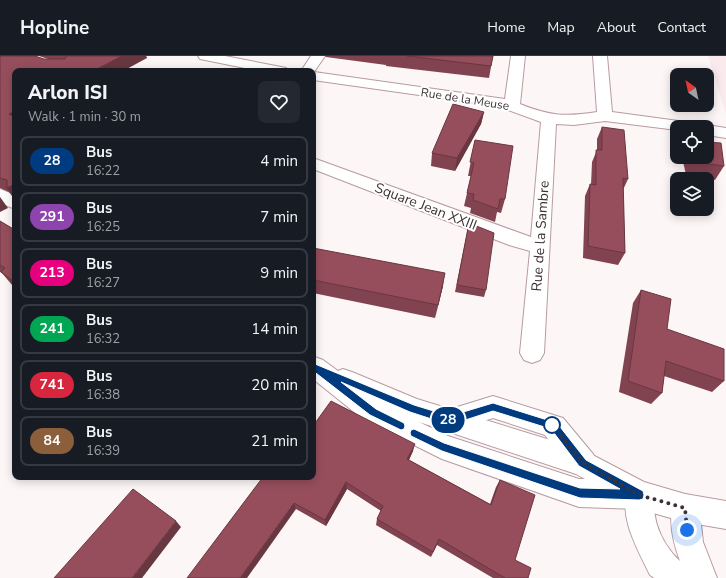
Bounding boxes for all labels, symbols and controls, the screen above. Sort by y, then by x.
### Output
text: Hopline [20,15,89,41]
text: Home [487,18,525,37]
text: Map [547,18,575,37]
text: About [597,18,636,37]
text: Contact [658,18,706,37]
north arrow [670,68,714,112]
map controls [670,68,714,216]
text: Arlon ISI [28,80,108,106]
button: heart [258,81,300,123]
street label: Rue de la Meuse [420,84,510,114]
text: Walk · 1 min · 30 m [28,108,141,126]
button: locate [670,120,714,164]
text: Bus [86,142,112,162]
text: 28 [44,151,60,170]
text: 4 min [260,151,298,171]
text: 16:22 [86,162,120,180]
button: layers [670,172,714,216]
street label: Square Jean XXIII [372,178,480,235]
street label: Rue de la Sambre [527,180,554,292]
text: Bus [86,198,112,218]
text: 291 [39,207,65,226]
text: 7 min [260,207,298,227]
text: 16:25 [86,218,120,236]
text: Bus [86,254,112,274]
text: 213 [39,263,65,282]
text: 9 min [260,263,298,283]
text: 16:27 [86,274,120,292]
text: Bus [86,310,112,330]
text: 241 [39,319,65,338]
text: 14 min [251,319,298,339]
text: 16:32 [86,330,120,348]
text: Bus [86,366,112,386]
text: 741 [39,375,65,394]
text: 20 min [251,375,298,395]
text: 16:38 [86,386,120,404]
line badge: 28 [430,407,466,433]
text: 28 [440,410,456,429]
unlabelled marker [543,416,561,434]
text: Bus [86,422,112,442]
text: 84 [44,431,60,450]
text: 21 min [251,431,298,451]
text: 16:39 [86,442,120,460]
your location [677,520,697,540]

